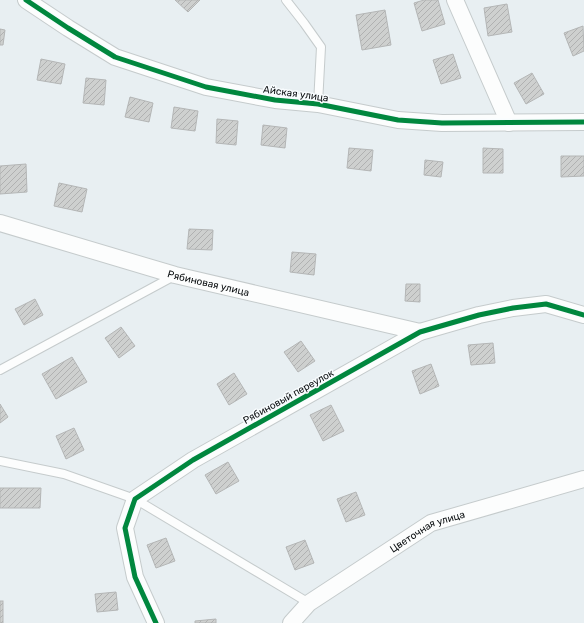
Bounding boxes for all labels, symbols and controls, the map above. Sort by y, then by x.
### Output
street label: Айская улица [262,83,329,105]
street label: Рябиновая улица [166,268,250,299]
street label: Рябиновый переулок [241,367,336,427]
street label: Цветочная улица [388,509,466,555]

